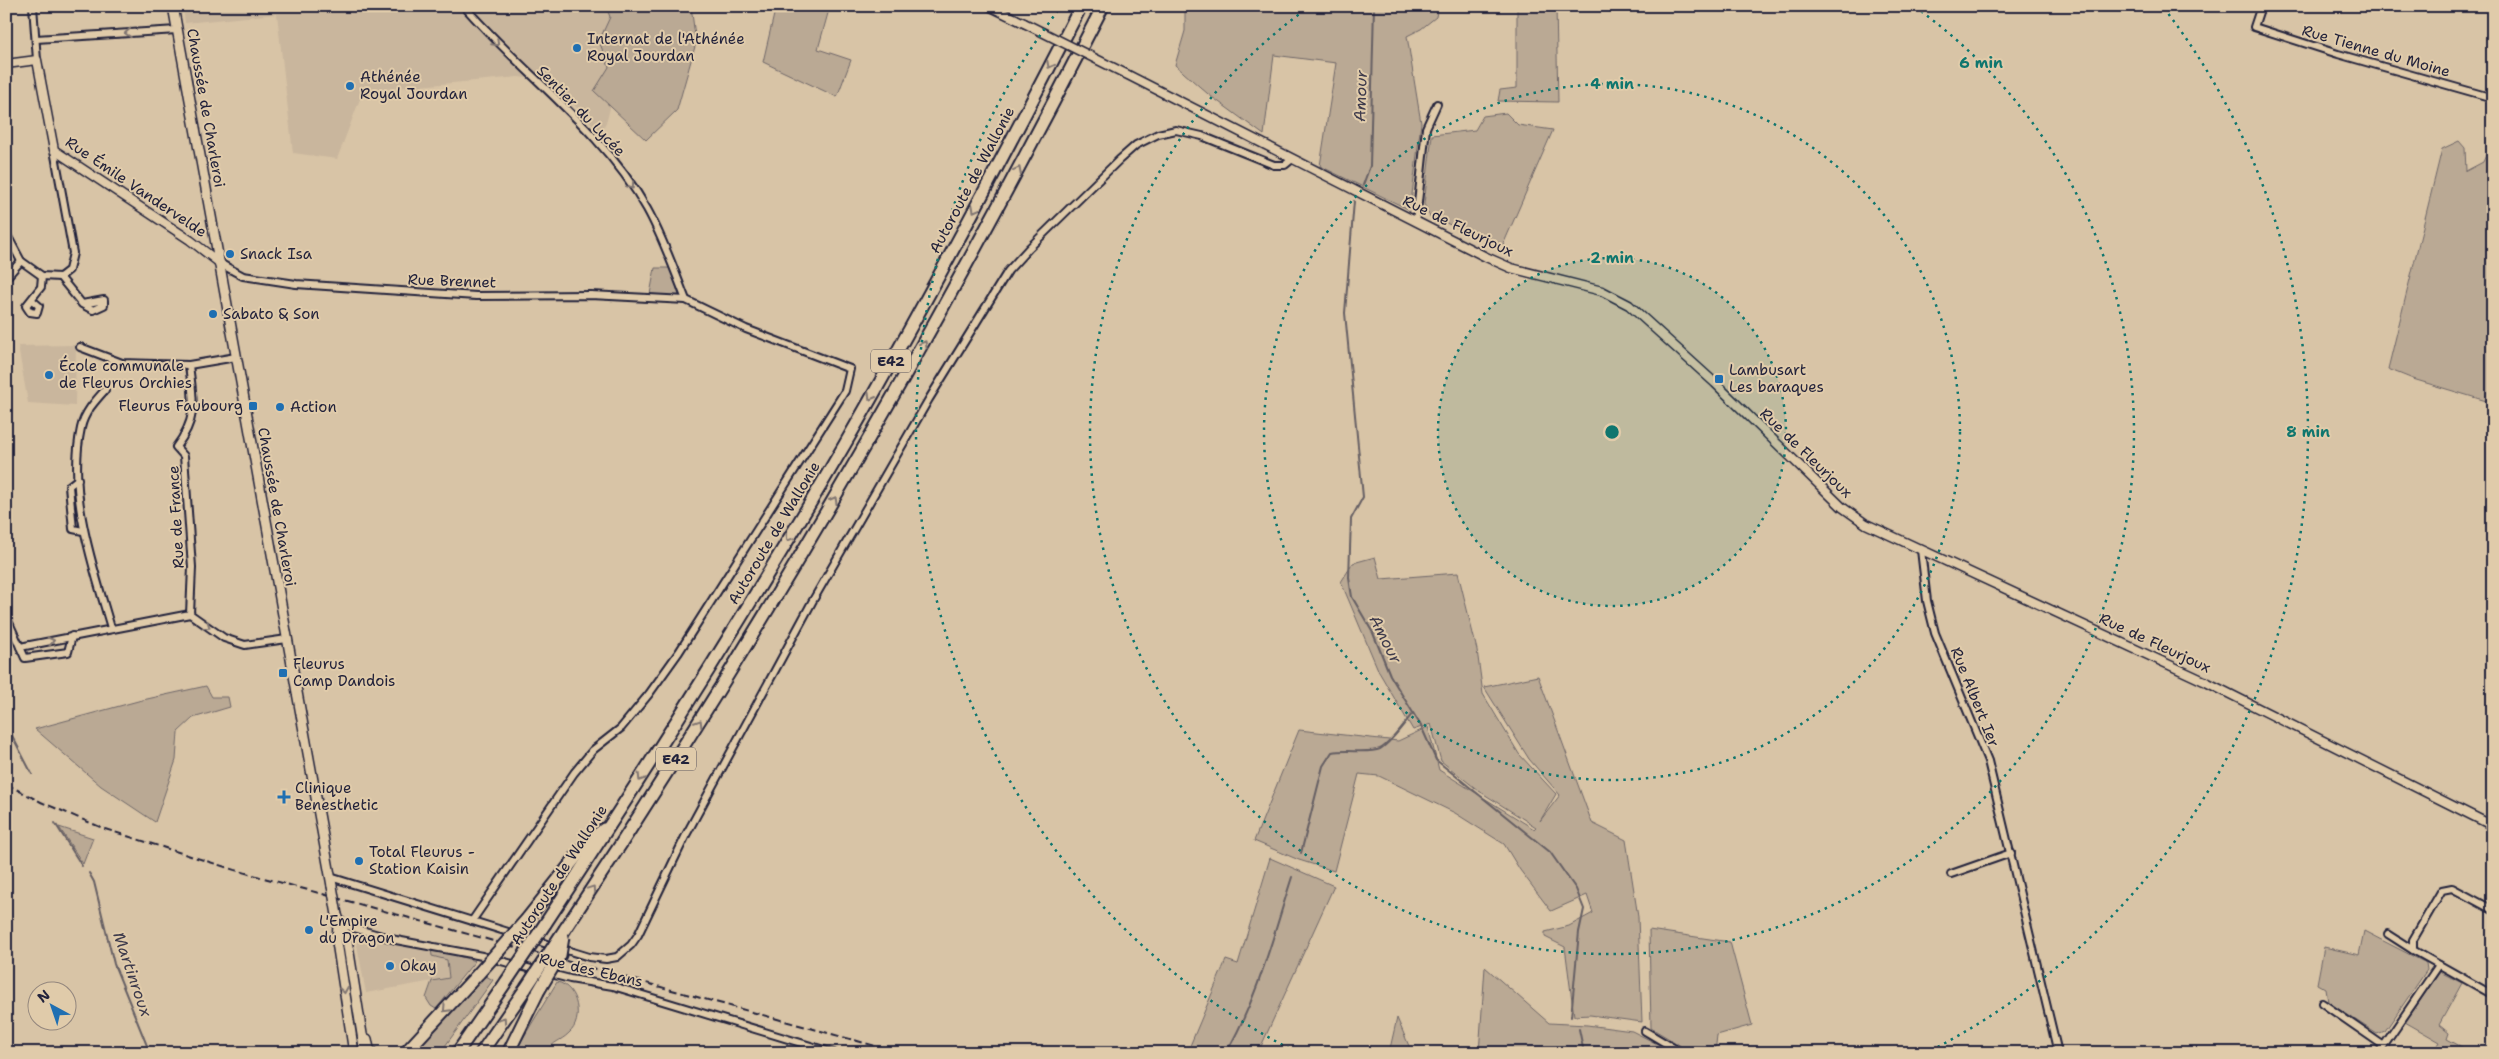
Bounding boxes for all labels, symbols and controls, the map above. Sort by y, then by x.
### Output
street label: Rue Tienne du Moine [2300,20,2452,82]
one-way arrow [124,27,132,38]
street label: Chaussée de Charleroi [182,27,230,189]
place label: Internat de l'Athénée Royal Jourdan [587,29,745,66]
one-way arrow [491,37,500,46]
marker: Internat de l'Athénée Royal Jourdan [571,42,583,54]
text: 6 min [1959,53,2003,73]
one-way arrow [1046,60,1056,69]
street label: Sentier du Lycée [532,61,630,161]
place label: Athénée Royal Jourdan [360,67,467,104]
water label: Amour [1349,69,1372,122]
text: 4 min [1590,74,1634,94]
marker: Athénée Royal Jourdan [344,80,356,92]
street label: Autoroute de Wallonie [925,103,1019,257]
street label: Rue Émile Vandervelde [61,131,211,242]
one-way arrow [1012,166,1022,175]
one-way arrow [625,181,634,190]
street label: Rue de Fleurjoux [1399,191,1517,262]
one-way arrow [971,204,981,213]
place label: Snack Isa [240,244,313,264]
marker: Snack Isa [224,248,236,260]
text: 2 min [1590,248,1634,268]
street label: Rue Brennet [407,269,497,293]
place label: Sabato & Son [223,304,319,324]
marker: Sabato & Son [207,308,219,320]
one-way arrow [918,340,928,349]
road number: E42 [871,350,911,372]
place label: École communale de Fleurus Orchies [59,355,192,393]
place label: Lambusart Les baraques [1729,360,1824,397]
marker: École communale de Fleurus Orchies [43,369,55,381]
marker: Lambusart Les baraques [1713,373,1725,385]
one-way arrow [867,392,877,401]
place label: Fleurus Faubourg [118,396,243,416]
place label: Action [290,397,337,417]
marker: Fleurus Faubourg [247,400,259,412]
marker: Action [274,401,286,413]
street label: Rue de Fleurjoux [1756,404,1857,502]
text: 8 min [2286,422,2330,442]
centre of rings [1603,423,1621,441]
street label: Chaussée de Charleroi [253,426,301,588]
street label: Autoroute de Wallonie [723,458,825,608]
street label: Rue de France [163,465,189,569]
one-way arrow [828,496,838,505]
one-way arrow [786,532,796,541]
street label: Rue de Fleurjoux [2096,608,2214,678]
water label: Amour [1364,611,1407,667]
one-way arrow [202,620,211,629]
one-way arrow [47,636,56,646]
street label: Rue Albert Ier [1946,644,2004,750]
place label: Fleurus Camp Dandois [293,654,396,691]
marker: Fleurus Camp Dandois [277,667,289,679]
one-way arrow [692,719,702,728]
road number: E42 [656,748,696,771]
one-way arrow [637,772,647,781]
place label: Clinique Benesthetic [295,778,378,815]
marker: Clinique Benesthetic [277,790,291,804]
street label: Autoroute de Wallonie [506,801,612,949]
place label: Total Fleurus - Station Kaisin [369,842,475,879]
marker: Total Fleurus - Station Kaisin [353,855,365,867]
one-way arrow [586,885,595,895]
place label: L'Empire du Dragon [319,911,394,948]
marker: L'Empire du Dragon [303,924,315,936]
water label: Martinroux [108,929,157,1020]
street label: Rue des Ebans [537,948,645,992]
place label: Okay [400,956,437,976]
marker: Okay [384,960,396,972]
north arrow [28,982,78,1032]
text: N [34,986,54,1007]
one-way arrow [338,987,349,995]
one-way arrow [443,1003,452,1012]
one-way arrow [497,1017,506,1026]

